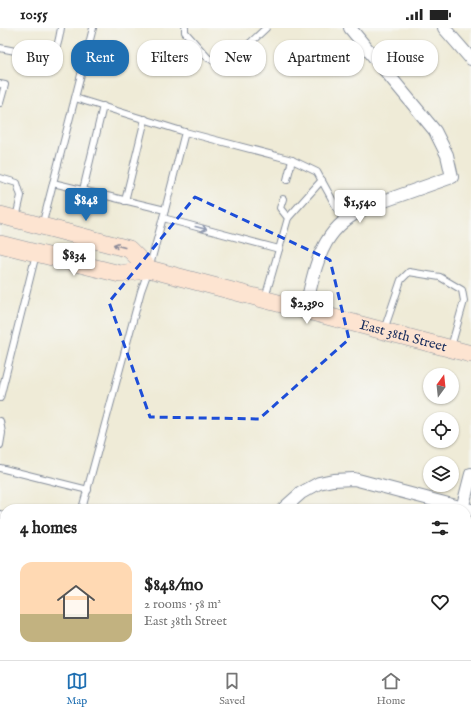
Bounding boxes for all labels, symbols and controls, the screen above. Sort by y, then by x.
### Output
text: 10:55 [20,5,48,24]
chip: Buy [12,40,63,76]
chip: Rent [71,40,129,76]
chip: Filters [137,40,202,76]
chip: New [210,40,266,76]
chip: Apartment [274,40,364,76]
chip: House [372,40,438,76]
pin: $848 [62,188,110,222]
pin: $1,540 [327,190,393,224]
text: $848 [74,192,98,209]
text: $1,540 [344,194,376,211]
one-way arrow [194,224,207,232]
one-way arrow [113,242,126,249]
pin: $834 [50,243,98,277]
text: $834 [62,247,86,264]
pin: $2,390 [274,291,340,325]
text: $2,390 [290,295,324,312]
street label: East 38th Street [358,316,449,356]
north arrow [423,368,459,404]
map controls [423,368,459,492]
button: locate [423,412,459,448]
button: layers [423,456,459,492]
icon: filters [429,517,451,539]
text: 4 homes [20,518,77,539]
text: $848/mo [144,575,203,596]
icon: home [52,578,100,626]
icon: heart [429,591,451,613]
text: 2 rooms · 58 m² [144,596,221,613]
text: East 38th Street [144,613,227,630]
tab: Map [66,670,88,708]
tab: Saved [219,670,245,708]
tab: Home [377,670,405,708]

